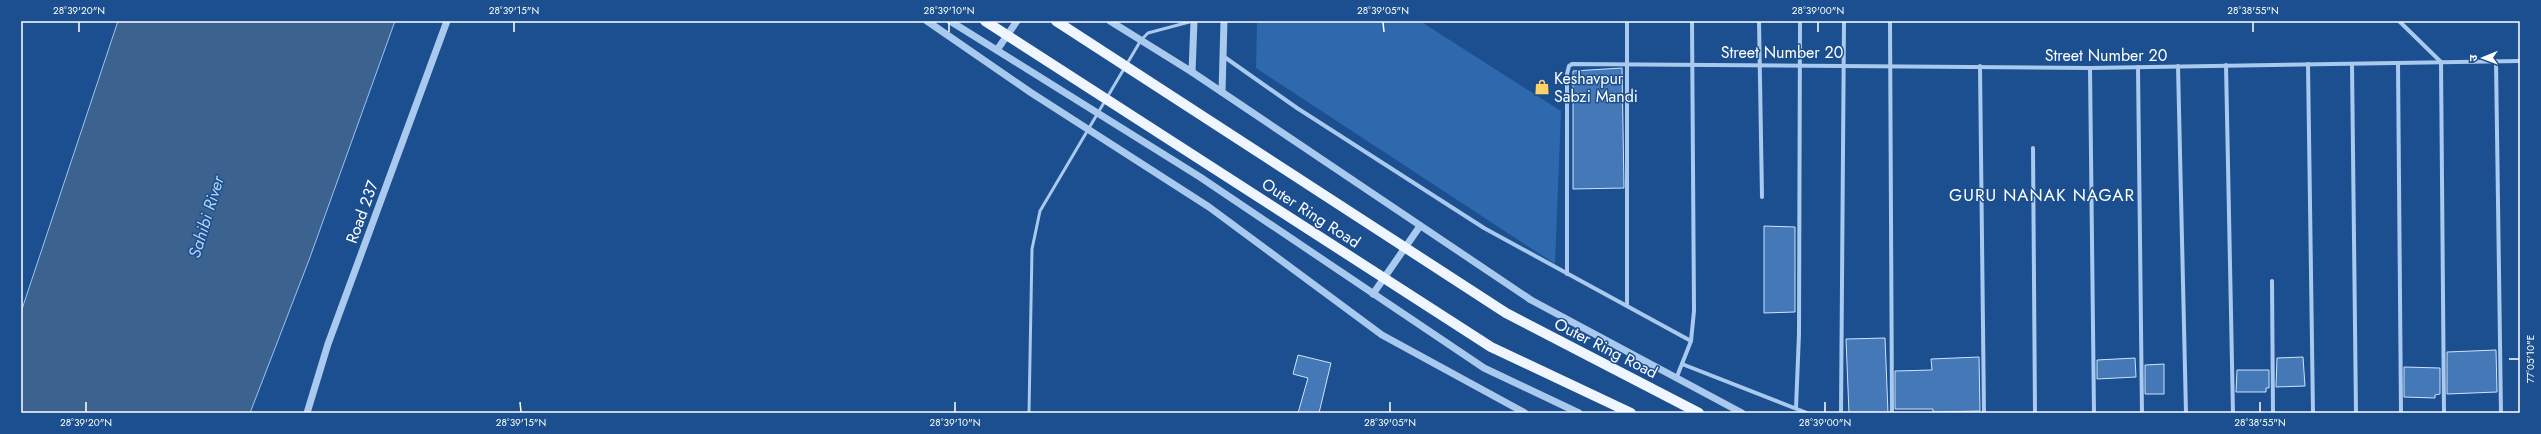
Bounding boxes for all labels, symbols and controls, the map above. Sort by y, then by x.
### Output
text: 28°39'20"N [53,3,105,18]
text: 28°39'15"N [489,3,539,18]
text: 28°39'10"N [924,3,974,18]
text: 28°39'05"N [1357,3,1409,18]
text: 28°39'00"N [1792,3,1844,18]
text: 28°38'55"N [2227,3,2279,18]
north arrow [2463,38,2503,78]
street label: Street Number 20 [1721,41,1843,64]
street label: Street Number 20 [2045,44,2167,67]
text: उ [2465,54,2481,62]
place label: Keshavpur Sabzi Mandi [1554,67,1638,108]
shop icon: Keshavpur Sabzi Mandi [1533,78,1551,96]
water label: Sahibi River [182,172,230,261]
street label: Outer Ring Road [1257,172,1365,254]
street label: Road 237 [340,177,384,247]
district label: GURU NANAK NAGAR [1949,183,2135,207]
street label: Outer Ring Road [1550,312,1662,384]
text: 77°05'10"E [2523,335,2538,383]
text: 28°39'20"N [60,415,112,430]
text: 28°39'15"N [496,415,546,430]
text: 28°39'10"N [930,415,980,430]
text: 28°39'05"N [1364,415,1416,430]
text: 28°39'00"N [1799,415,1851,430]
text: 28°38'55"N [2234,415,2286,430]

